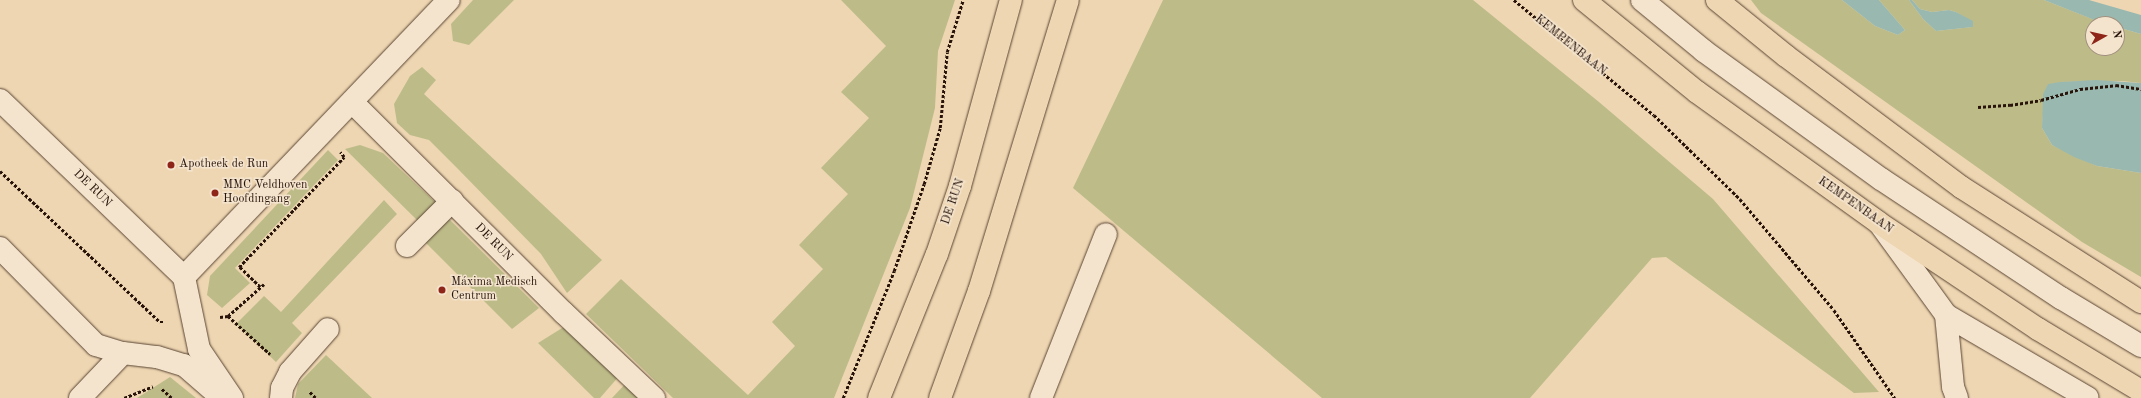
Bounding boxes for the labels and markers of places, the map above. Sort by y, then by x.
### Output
place label: Apotheek de Run [179,158,268,172]
marker: Apotheek de Run [166,160,176,170]
place label: MMC Veldhoven Hoofdingang [223,179,307,207]
marker: MMC Veldhoven Hoofdingang [210,188,220,198]
place label: Máxima Medisch Centrum [451,276,537,304]
marker: Máxima Medisch Centrum [436,284,448,296]

